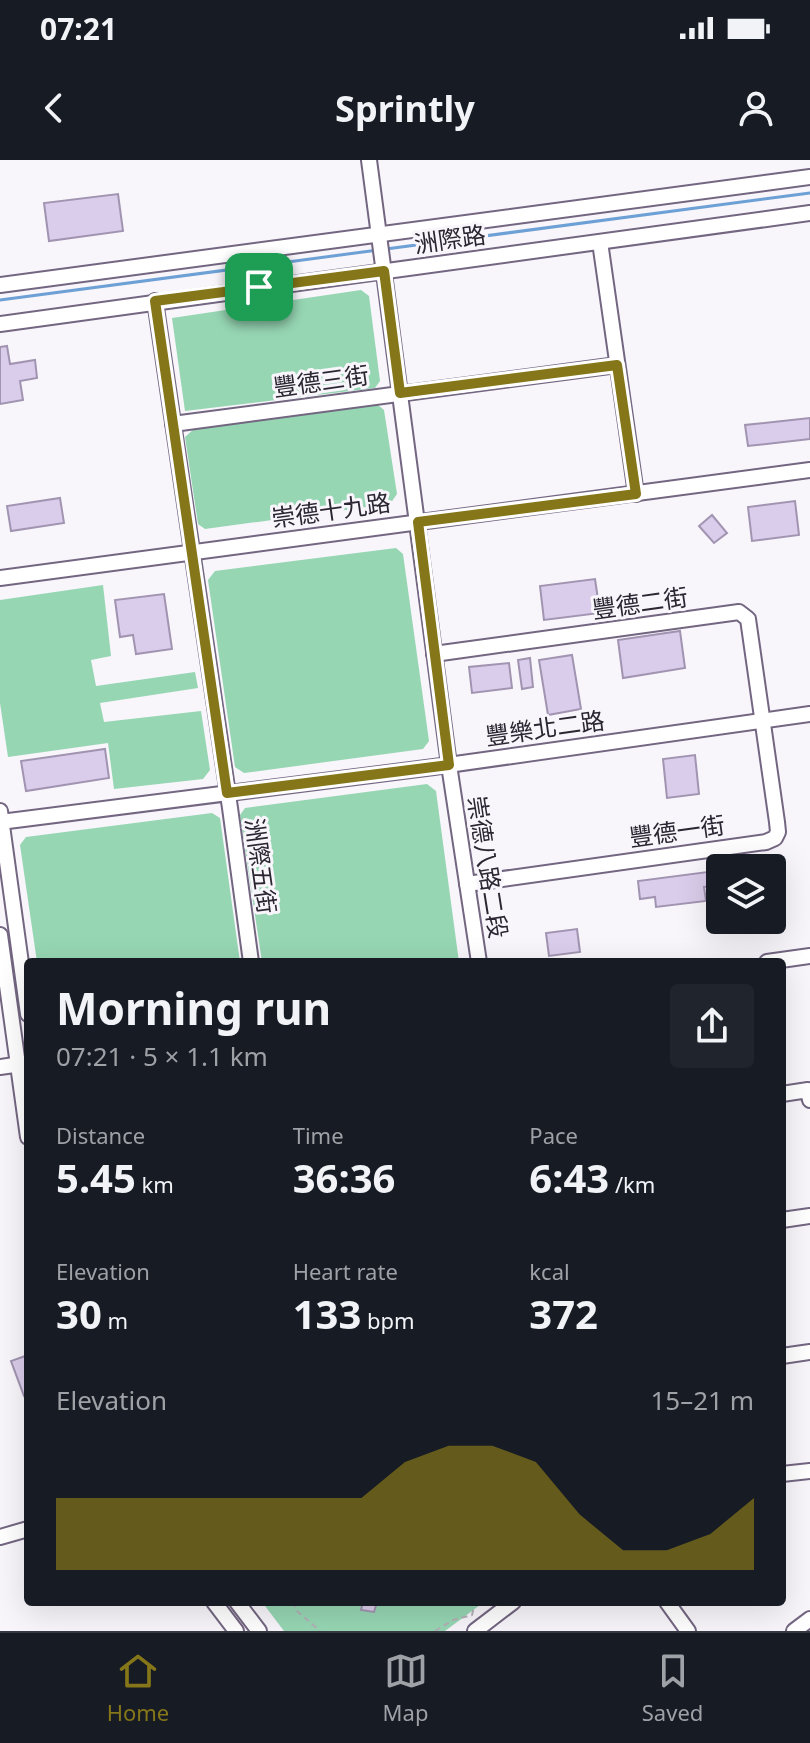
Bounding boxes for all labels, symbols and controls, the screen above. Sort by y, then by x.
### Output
text: 07:21 [40,8,117,49]
text: Sprintly [335,84,475,133]
icon: back [32,86,76,130]
icon: person [734,86,778,130]
street label: 洲際路 [412,217,488,260]
pin [225,253,293,321]
icon: arrive [237,265,281,309]
street label: 豐德三街 [271,357,371,404]
street label: 崇德十九路 [269,485,393,534]
street label: 豐德二街 [590,579,690,626]
street label: 豐樂北二路 [483,703,607,752]
street label: 崇德八路二段 [461,793,516,940]
street label: 豐德一街 [627,807,727,854]
street label: 洲際五街 [238,816,285,916]
map controls [706,854,786,934]
button: layers [706,854,786,934]
text: Morning run [56,978,331,1038]
button: share [670,984,754,1068]
text: 07:21 · 5 × 1.1 km [56,1038,268,1074]
text: Distance [56,1120,145,1150]
text: Time [293,1120,344,1150]
text: Pace [529,1120,578,1150]
text: 5.45 [56,1150,136,1205]
text: 36:36 [293,1150,395,1205]
text: 6:43 [529,1150,609,1205]
text: km [136,1169,174,1199]
text: /km [609,1169,655,1199]
text: Elevation [56,1256,150,1286]
text: Heart rate [293,1256,398,1286]
text: kcal [529,1256,570,1286]
text: 30 [56,1286,102,1341]
text: 133 [293,1286,361,1341]
text: 372 [529,1286,598,1341]
text: m [102,1305,128,1335]
text: bpm [361,1305,415,1335]
text: Elevation [56,1382,167,1418]
text: 15–21 m [650,1382,754,1418]
tab: Home [107,1649,169,1727]
tab: Map [383,1649,428,1727]
tab: Saved [642,1649,703,1727]

